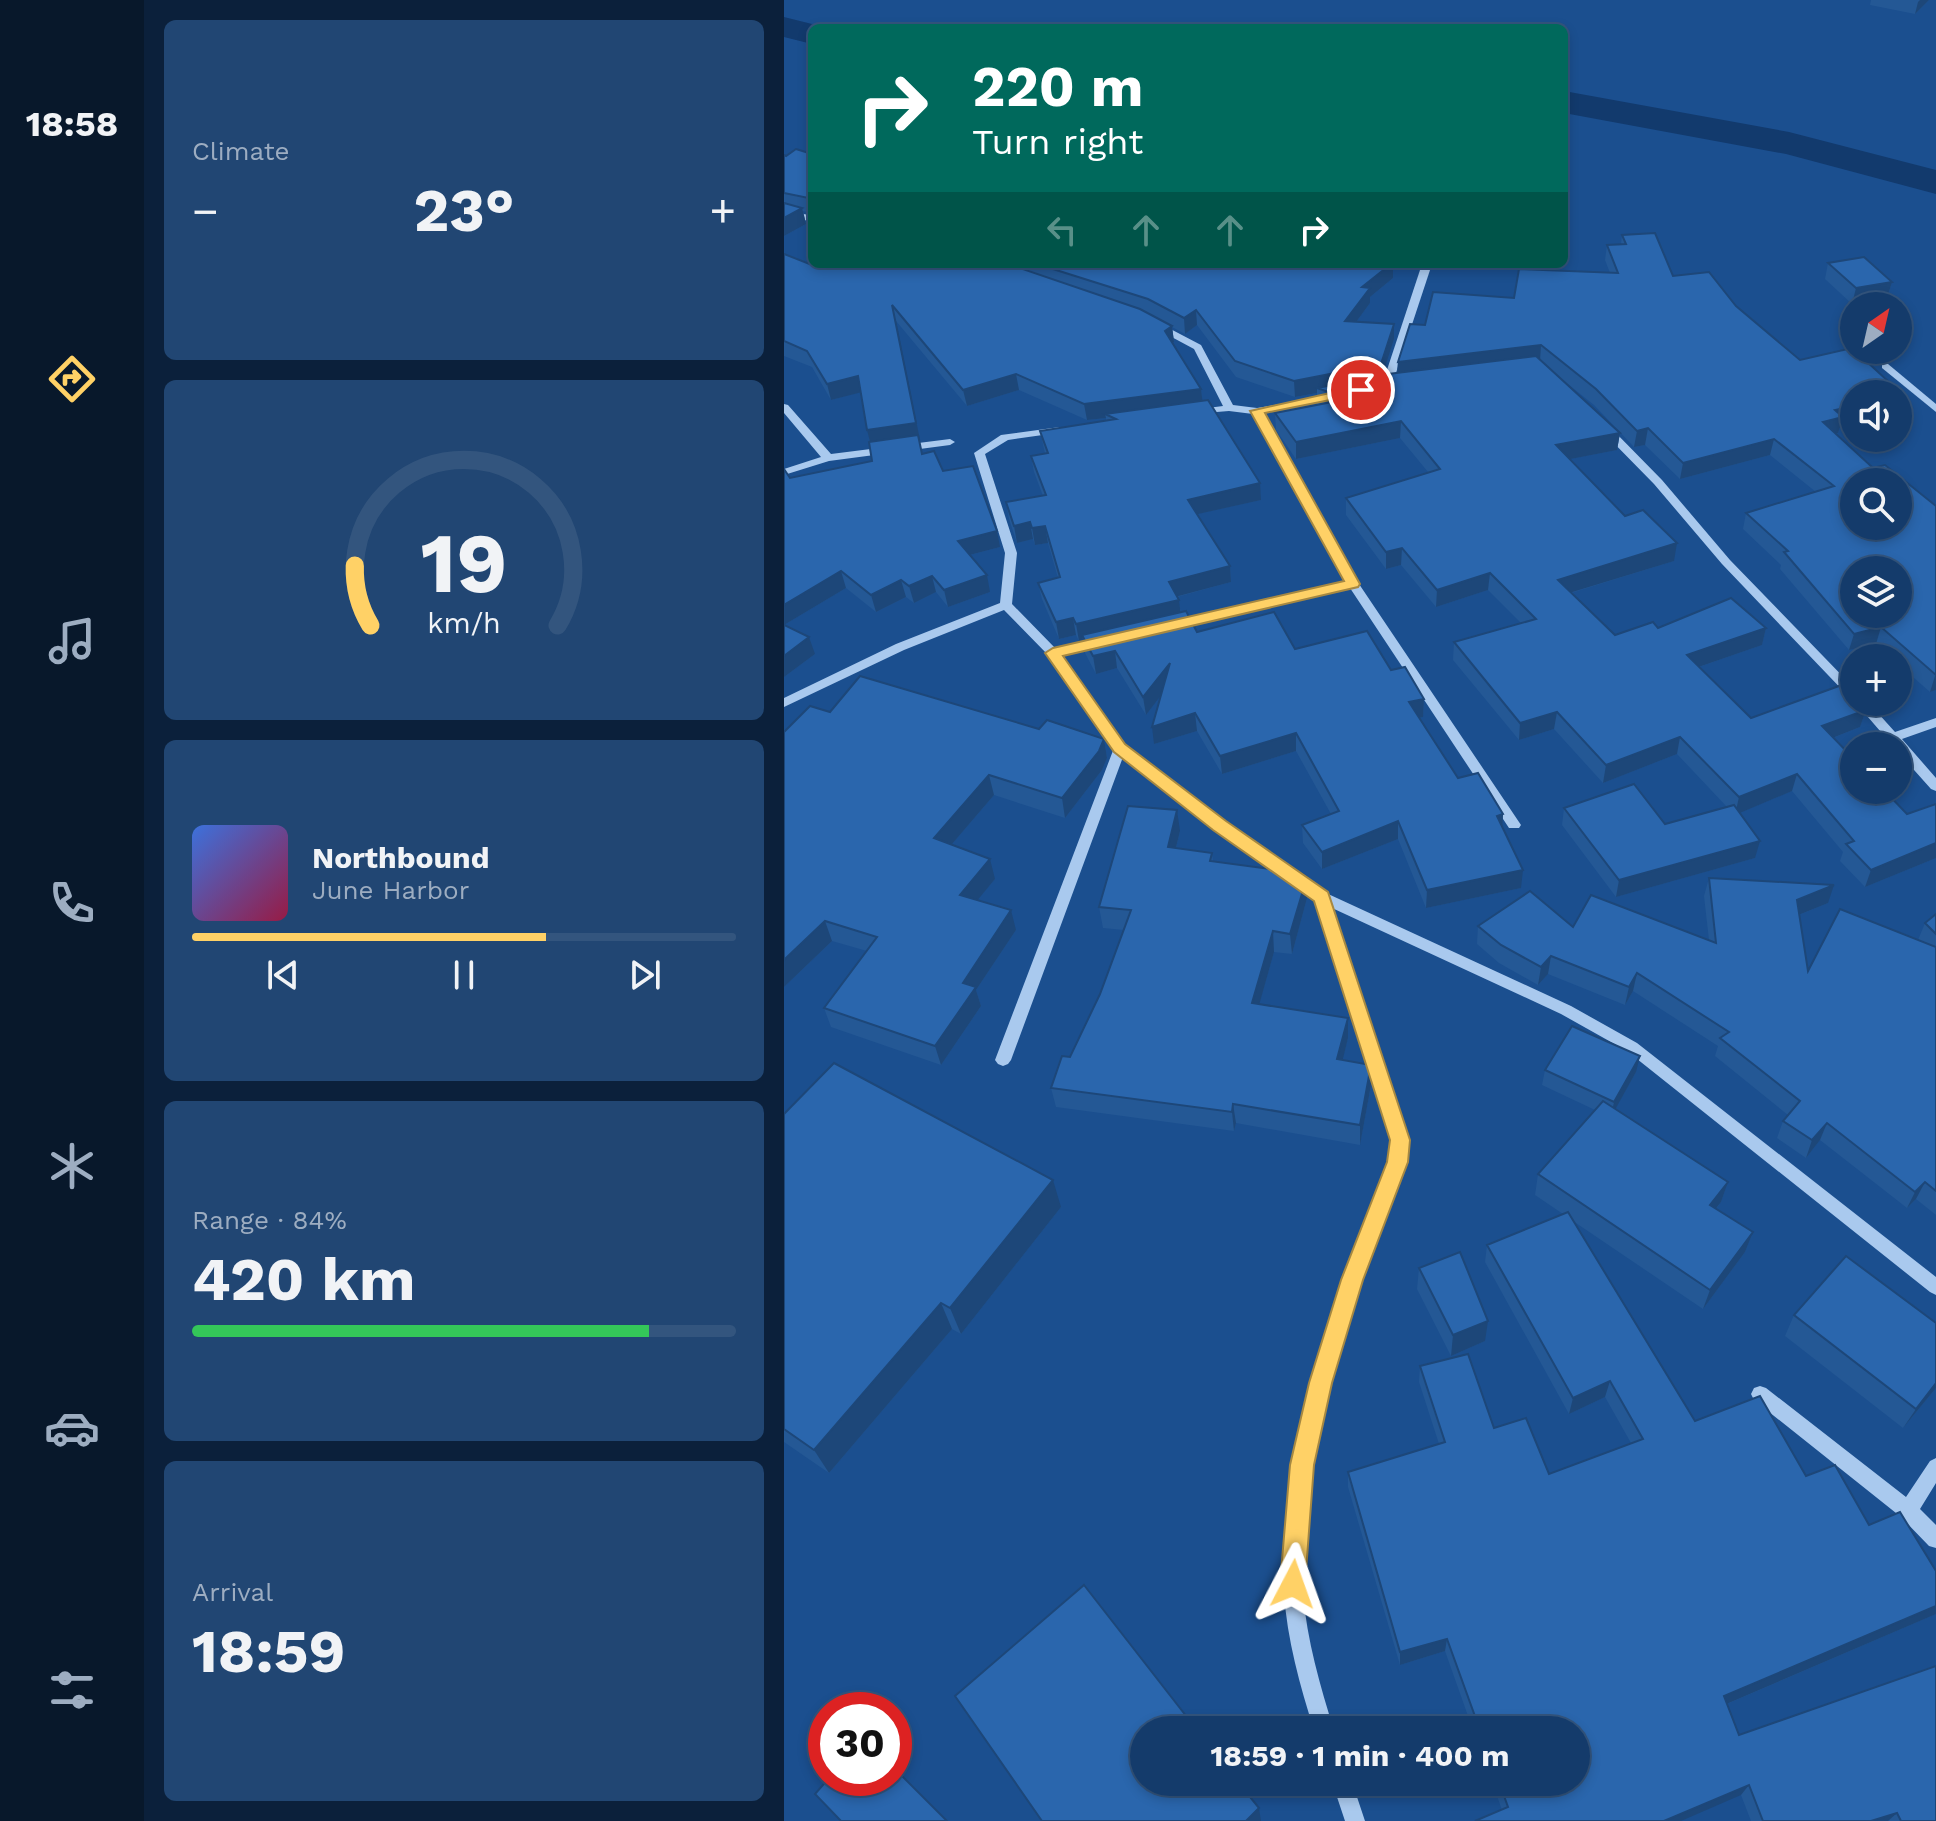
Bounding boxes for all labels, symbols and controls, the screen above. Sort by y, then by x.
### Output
text: 220 m [972,54,1144,120]
icon: right [840,56,944,160]
text: 18:58 [26,103,118,145]
text: Turn right [972,121,1143,163]
text: Climate [192,136,290,166]
text: 23° [413,175,515,246]
text: − [192,185,219,237]
text: + [709,185,736,237]
icon: left [1040,208,1084,252]
icon: ahead [1124,208,1168,252]
icon: ahead [1208,208,1252,252]
icon: right [1292,208,1336,252]
north arrow [1840,292,1912,364]
map controls [1840,292,1912,804]
icon: directions [44,351,100,407]
pin [1327,356,1395,424]
icon: arrive [1339,368,1383,412]
button: sound [1840,380,1912,452]
button: search [1840,468,1912,540]
text: 19 [420,515,508,612]
button: layers [1840,556,1912,628]
text: km/h [427,606,501,640]
icon: music [44,613,100,669]
button: + [1840,644,1912,716]
button: − [1840,732,1912,804]
text: Northbound [312,840,489,875]
icon: phone [44,875,100,931]
text: June Harbor [312,875,469,905]
icon: previous [261,953,305,997]
icon: pause [442,953,486,997]
icon: next [623,953,667,997]
icon: climate [44,1138,100,1194]
text: Range · 84% [192,1205,347,1235]
text: 420 km [192,1244,415,1315]
icon: car [44,1400,100,1456]
position arrow [1251,1542,1335,1626]
text: Arrival [192,1577,273,1607]
text: 18:59 [192,1616,346,1687]
icon: filters [44,1662,100,1718]
speed limit sign: 30 [808,1692,912,1796]
text: 18:59 · 1 min · 400 m [1210,1738,1510,1773]

